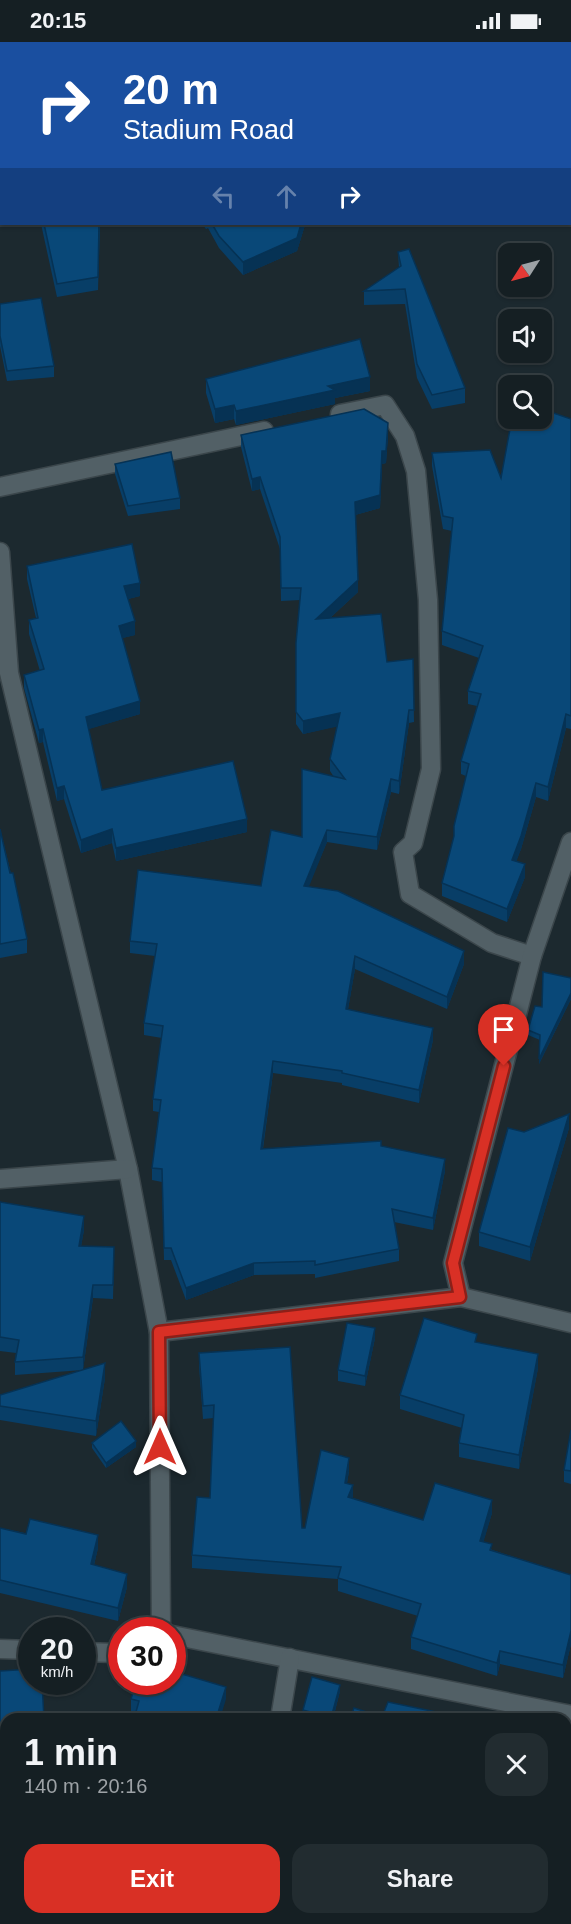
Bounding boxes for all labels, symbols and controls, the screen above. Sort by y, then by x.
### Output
text: 20:15 [30,8,86,33]
icon: right [24,66,102,144]
text: 20 m [123,66,219,113]
text: Stadium Road [123,115,294,145]
icon: left [207,180,240,213]
icon: ahead [270,180,303,213]
icon: right [333,180,366,213]
north arrow [498,243,552,297]
map controls [498,243,552,429]
button: sound [498,309,552,363]
button: search [498,375,552,429]
pin [478,1004,529,1066]
icon: arrive [487,1013,520,1046]
position arrow [128,1415,192,1479]
speed limit sign: 30 [108,1617,186,1695]
text: 20 [40,1632,74,1665]
text: km/h [41,1663,73,1680]
text: 1 min [24,1732,118,1773]
button: close [485,1733,548,1796]
text: 140 m · 20:16 [24,1775,147,1797]
button: Exit [24,1844,280,1913]
button: Share [292,1844,548,1913]

